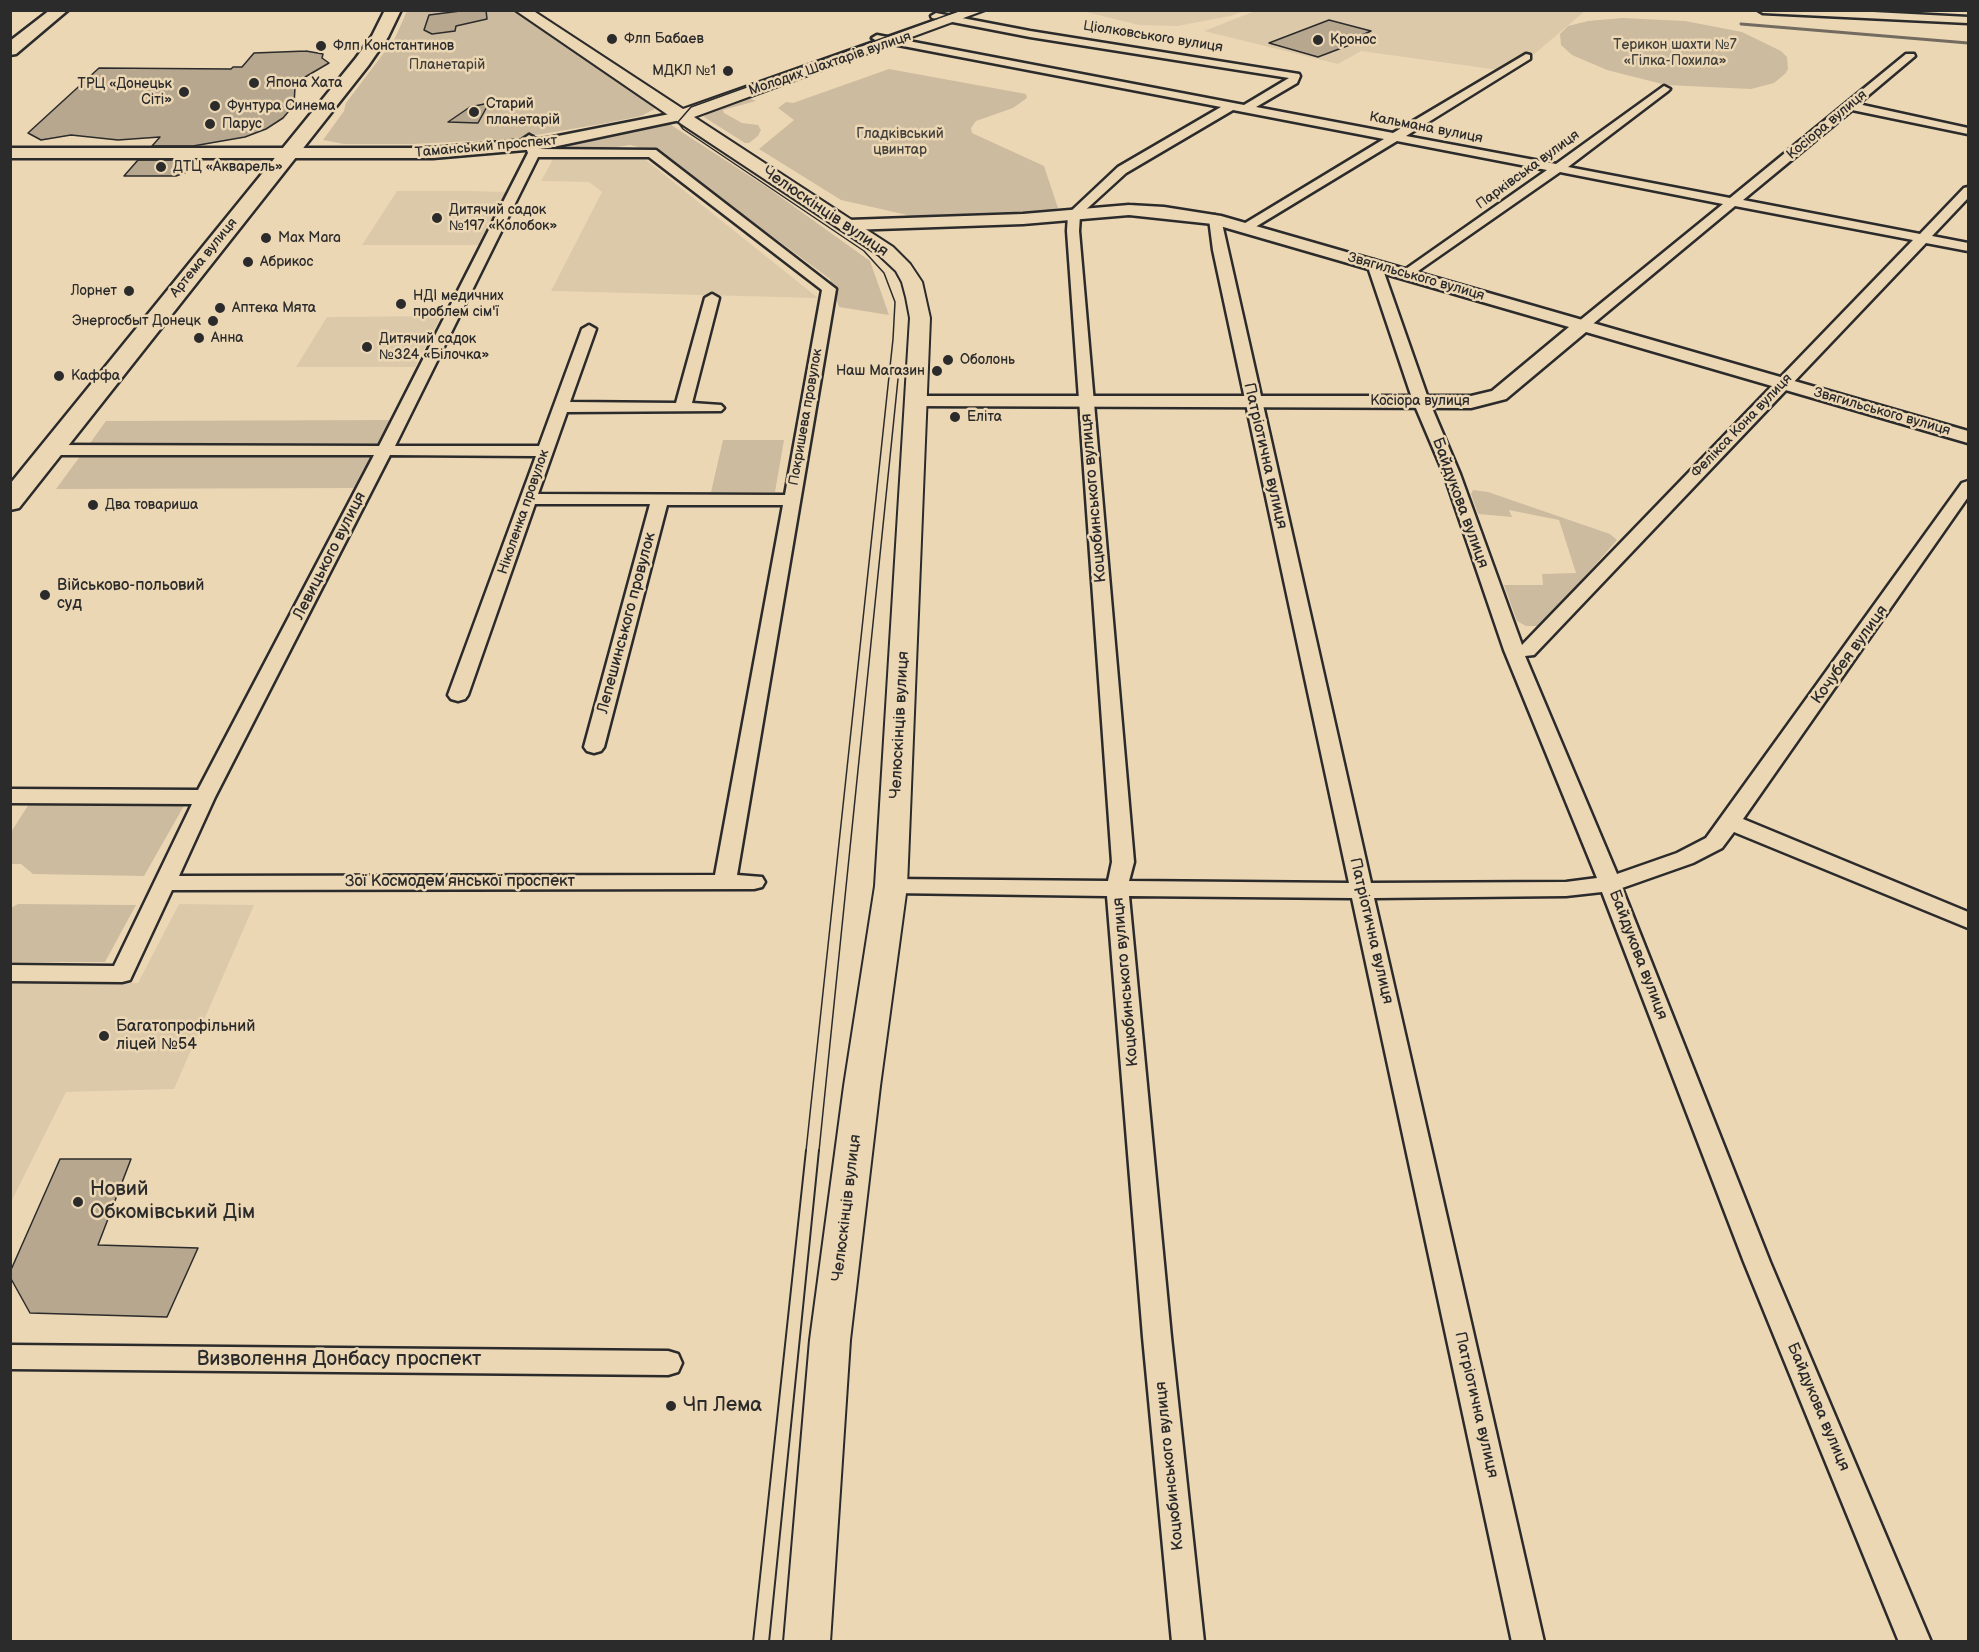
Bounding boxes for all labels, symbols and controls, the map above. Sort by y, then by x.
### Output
street label: Ціолковського вулиця [1082,18,1224,56]
street label: Молодих Шахтарів вулиця [747,28,913,100]
place label: Флп Бабаев [624,31,704,47]
marker: Флп Бабаев [605,32,619,46]
place label: Кронос [1330,32,1376,48]
marker: Кронос [1311,33,1325,47]
park label: Терикон шахти №7 «Гілка-Похила» [1613,37,1737,70]
place label: Флп Константинов [333,38,454,54]
marker: Флп Константинов [314,39,328,53]
park label: Планетарій [409,57,485,73]
place label: МДКЛ №1 [652,63,716,79]
marker: МДКЛ №1 [721,64,735,78]
place label: Япона Хата [266,75,342,91]
place label: ТРЦ «Донецьк Сіті» [78,76,172,108]
marker: Япона Хата [247,76,261,90]
marker: ТРЦ «Донецьк Сіті» [177,85,191,99]
street label: Косіора вулиця [1784,87,1870,163]
place label: Старий планетарій [486,96,560,128]
place label: Фунтура Синема [227,98,336,114]
marker: Фунтура Синема [208,99,222,113]
marker: Старий планетарій [467,105,481,119]
street label: Кальмана вулиця [1368,109,1484,147]
place label: Парус [222,116,262,132]
marker: Парус [203,117,217,131]
park label: Гладківський цвинтар [856,126,944,158]
street label: Парківська вулиця [1473,127,1583,213]
street label: Таманський проспект [414,132,558,162]
place label: ДТЦ «Акварель» [173,159,283,175]
marker: ДТЦ «Акварель» [154,160,168,174]
street label: Челюскінців вулиця [758,163,892,261]
place label: Дитячий садок №197 «Колобок» [449,202,557,234]
marker: Дитячий садок №197 «Колобок» [430,211,444,225]
street label: Артема вулиця [167,215,241,301]
place label: Max Mara [278,230,341,246]
marker: Max Mara [259,231,273,245]
street label: Звягильського вулиця [1346,249,1486,305]
place label: Абрикос [260,254,313,270]
marker: Абрикос [241,255,255,269]
place label: Лорнет [71,283,117,299]
marker: Лорнет [122,284,136,298]
place label: НДІ медичних проблем сім'ї [413,288,504,320]
marker: НДІ медичних проблем сім'ї [394,297,408,311]
place label: Аптека Мята [232,300,316,316]
marker: Аптека Мята [213,301,227,315]
place label: Энергосбыт Донецк [72,313,201,329]
marker: Энергосбыт Донецк [206,314,220,328]
place label: Анна [211,330,244,346]
marker: Анна [192,331,206,345]
place label: Дитячий садок №324 «Білочка» [379,331,489,364]
marker: Дитячий садок №324 «Білочка» [360,340,374,354]
street label: Покришева провулок [786,347,826,487]
place label: Оболонь [960,352,1015,368]
marker: Оболонь [941,353,955,367]
place label: Наш Магазин [836,363,925,379]
marker: Наш Магазин [930,364,944,378]
place label: Каффа [71,368,120,384]
marker: Каффа [52,369,66,383]
street label: Фелікса Кона вулиця [1688,371,1796,481]
street label: Патріотична вулиця [1239,381,1291,531]
street label: Звягильського вулиця [1812,384,1952,440]
street label: Косіора вулиця [1370,393,1470,409]
place label: Еліта [967,409,1002,425]
marker: Еліта [948,410,962,424]
street label: Коцюбинського вулиця [1077,413,1111,583]
street label: Байдукова вулиця [1427,435,1493,571]
street label: Ніколенка провулок [495,447,553,577]
street label: Левицького вулиця [289,489,371,623]
place label: Два товариша [105,497,198,513]
marker: Два товариша [86,498,100,512]
street label: Лепешинського провулок [594,530,660,716]
place label: Військово-польовий суд [57,576,204,614]
marker: Військово-польовий суд [38,588,52,602]
street label: Кочубея вулиця [1808,602,1892,708]
street label: Челюскінців вулиця [887,651,913,799]
street label: Патріотична вулиця [1345,856,1397,1006]
street label: Зої Космодем’янської проспект [345,872,575,892]
street label: Байдукова вулиця [1604,887,1672,1023]
street label: Коцюбинського вулиця [1109,897,1143,1067]
place label: Багатопрофільний ліцей №54 [116,1017,255,1055]
marker: Багатопрофільний ліцей №54 [97,1029,111,1043]
street label: Челюскінців вулиця [828,1133,866,1283]
place label: Новий Обкомівський Дім [90,1178,255,1225]
marker: Новий Обкомівський Дім [71,1195,85,1209]
street label: Патріотична вулиця [1450,1330,1502,1480]
street label: Байдукова вулиця [1782,1340,1854,1474]
street label: Визволення Донбасу проспект [197,1348,481,1372]
street label: Коцюбинського вулиця [1152,1381,1188,1551]
place label: Чп Лема [683,1394,762,1418]
marker: Чп Лема [664,1399,678,1413]

